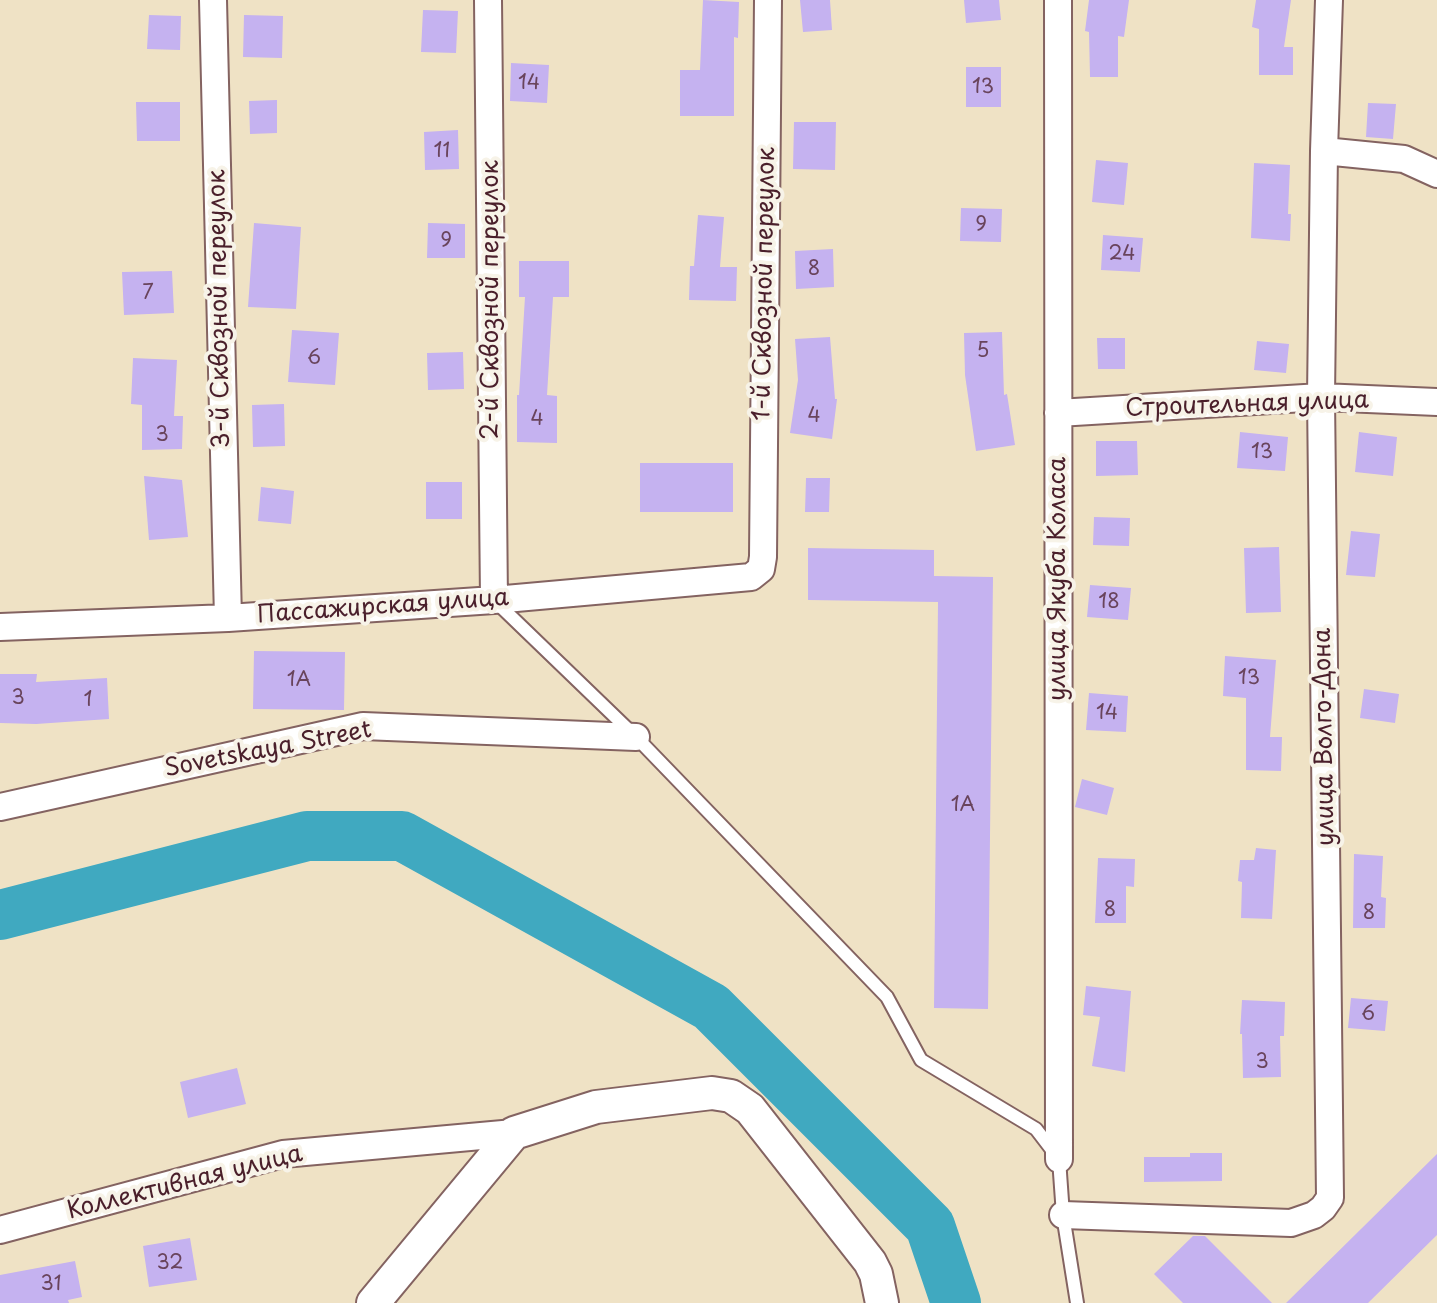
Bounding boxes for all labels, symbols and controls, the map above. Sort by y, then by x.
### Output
house number: 14 [518,71,540,95]
house number: 13 [972,75,994,99]
house number: 11 [434,139,450,163]
street label: 1-й Сквозной переулок [748,147,782,421]
street label: 2-й Сквозной переулок [477,160,505,440]
street label: 3-й Сквозной переулок [203,169,237,449]
house number: 9 [975,213,987,237]
house number: 9 [440,229,452,253]
house number: 24 [1109,242,1135,266]
house number: 8 [808,257,820,281]
house number: 7 [142,281,154,305]
house number: 5 [977,339,989,363]
house number: 6 [307,346,321,370]
street label: Строительная улица [1125,386,1369,424]
house number: 4 [807,404,821,428]
house number: 4 [530,407,544,431]
house number: 3 [155,423,169,447]
house number: 13 [1251,440,1273,464]
street label: улица Якуба Коласа [1044,457,1072,701]
street label: Пассажирская улица [256,584,510,630]
house number: 18 [1098,590,1120,614]
street label: улица Волго-Дона [1309,628,1341,846]
house number: 13 [1238,666,1260,690]
house number: 1А [287,668,311,692]
house number: 3 [11,686,25,710]
house number: 1 [84,688,92,712]
house number: 14 [1096,701,1118,725]
street label: Sovetskaya Street [162,716,374,784]
house number: 1А [951,793,975,817]
house number: 8 [1104,898,1116,922]
house number: 8 [1363,901,1375,925]
house number: 6 [1361,1002,1375,1026]
house number: 3 [1255,1050,1269,1074]
street label: Коллективная улица [64,1140,306,1226]
house number: 32 [157,1251,183,1275]
house number: 31 [41,1272,61,1296]

